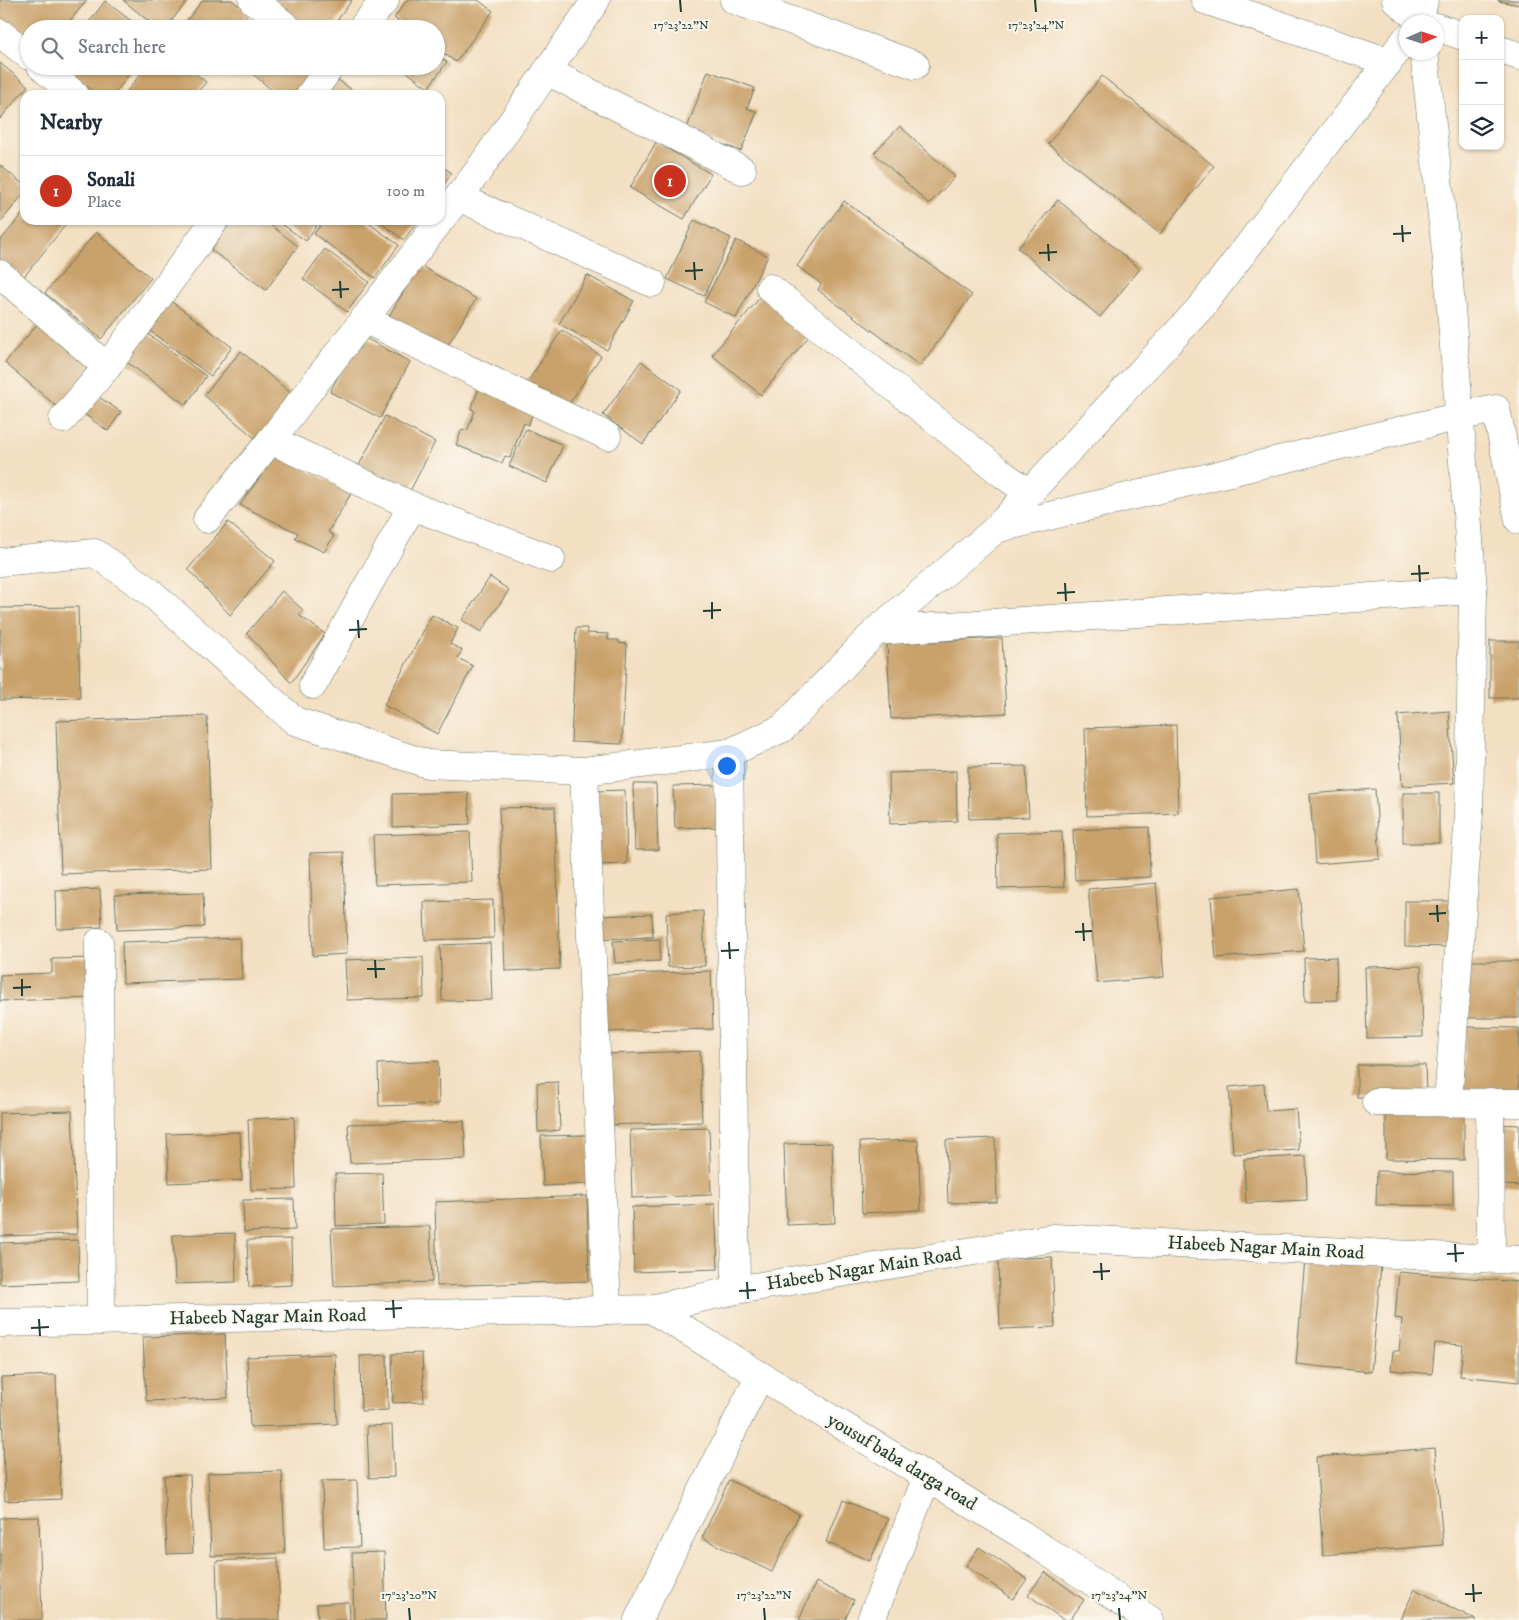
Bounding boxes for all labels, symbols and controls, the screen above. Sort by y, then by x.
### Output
north arrow [1399,15,1444,60]
map controls [1459,15,1504,150]
button: + [1459,15,1504,60]
text: 17°23'22"N [653,18,709,33]
text: 17°23'24"N [1008,18,1064,33]
search box [20,20,445,75]
icon: search [38,34,66,62]
text: Search here [78,36,166,59]
button: − [1459,60,1504,105]
button: layers [1459,105,1504,150]
text: Nearby [40,110,102,136]
pin: 1 [654,162,686,200]
text: Sonali [87,169,135,192]
text: 1 [53,181,59,201]
text: 100 m [387,181,425,201]
text: Place [87,192,121,212]
your location [714,753,740,779]
street label: Habeeb Nagar Main Road [1167,1231,1365,1265]
street label: Habeeb Nagar Main Road [765,1242,964,1296]
street label: Habeeb Nagar Main Road [169,1304,367,1330]
street label: yousuf baba darga road [823,1408,982,1516]
text: 17°23'20"N [381,1588,437,1603]
text: 17°23'22"N [736,1588,792,1603]
text: 17°23'24"N [1091,1588,1147,1603]

